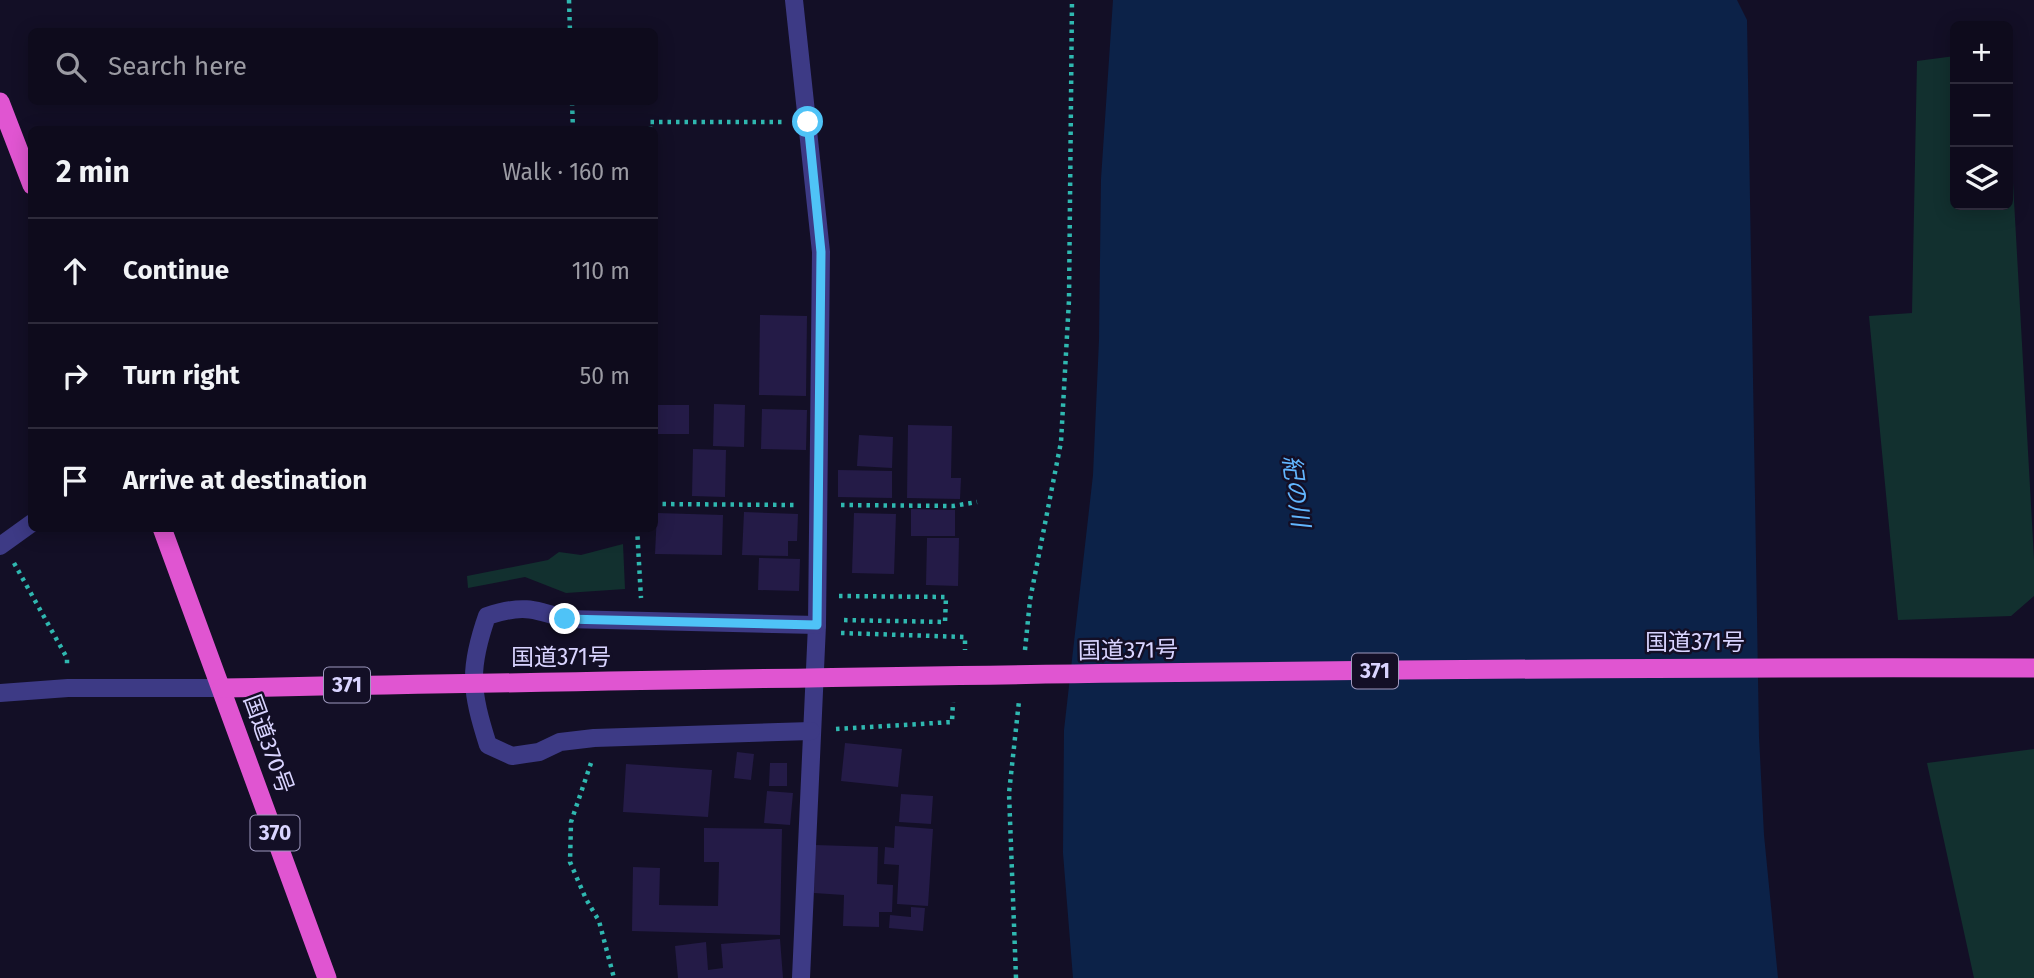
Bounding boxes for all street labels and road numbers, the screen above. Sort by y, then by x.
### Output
street label: 国道371号 [1645,628,1745,656]
street label: 国道371号 [1078,635,1178,665]
street label: 国道371号 [511,643,611,671]
road number: 371 [1352,654,1398,688]
road number: 371 [324,668,370,702]
street label: 国道370号 [238,691,300,797]
road number: 370 [250,816,300,850]

